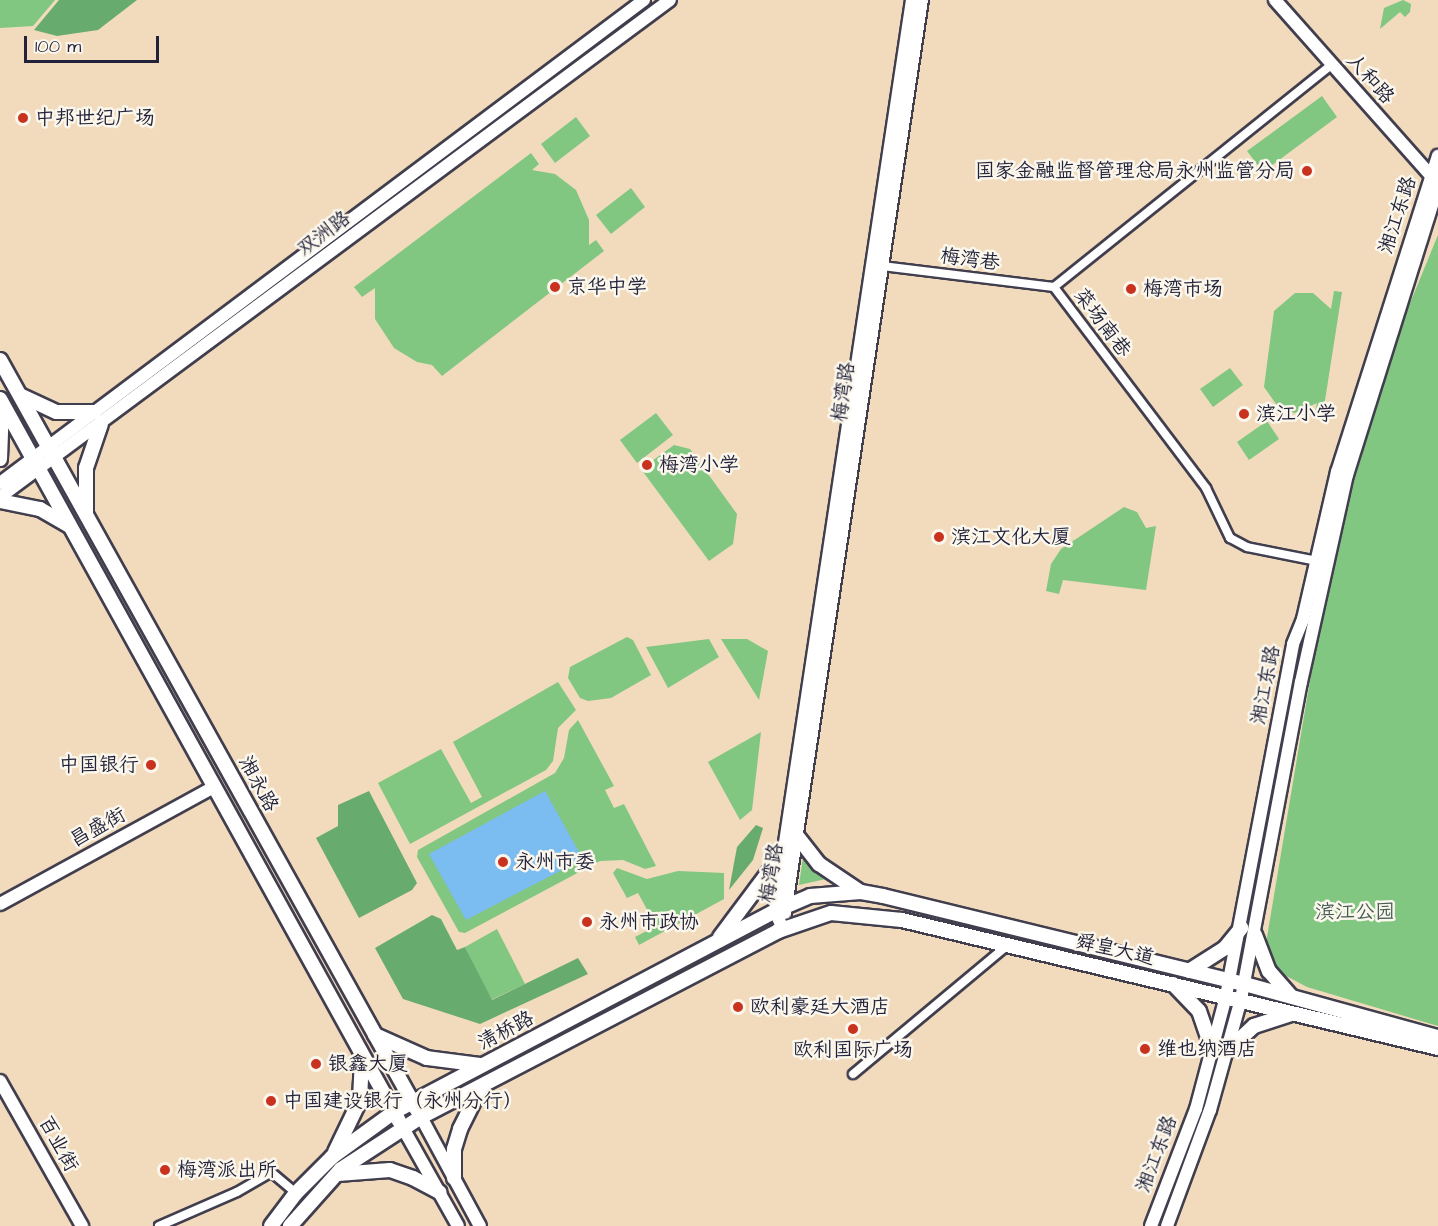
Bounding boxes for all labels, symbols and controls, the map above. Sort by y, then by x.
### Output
scale bar [27,24,162,62]
text: 100 m [35,34,81,59]
street label: 人和路 [1341,49,1399,109]
place label: 中邦世纪广场 [35,106,155,130]
marker: 中邦世纪广场 [16,111,30,125]
place label: 国家金融监督管理总局永州监管分局 [975,159,1295,183]
marker: 国家金融监督管理总局永州监管分局 [1300,164,1314,178]
street label: 湘江东路 [1374,173,1422,257]
street label: 双洲路 [293,206,355,262]
street label: 梅湾巷 [939,244,1001,276]
place label: 京华中学 [567,275,647,299]
place label: 梅湾市场 [1143,277,1223,301]
marker: 京华中学 [548,280,562,294]
marker: 梅湾市场 [1124,282,1138,296]
street label: 菜场南巷 [1068,284,1136,362]
street label: 梅湾路 [828,361,860,423]
place label: 滨江小学 [1256,402,1336,426]
marker: 滨江小学 [1237,407,1251,421]
place label: 梅湾小学 [659,453,739,477]
marker: 梅湾小学 [640,458,654,472]
place label: 滨江文化大厦 [951,525,1071,549]
marker: 滨江文化大厦 [932,530,946,544]
street label: 湘江东路 [1247,643,1285,727]
street label: 湘永路 [233,752,283,816]
place label: 中国银行 [59,753,139,777]
marker: 中国银行 [144,758,158,772]
street label: 昌盛街 [66,803,130,853]
street label: 梅湾路 [755,841,789,905]
place label: 永州市委 [515,850,595,874]
marker: 永州市委 [496,855,510,869]
park label: 滨江公园 [1315,900,1395,924]
place label: 永州市政协 [599,910,699,934]
marker: 永州市政协 [580,915,594,929]
street label: 舜皇大道 [1073,929,1157,971]
place label: 欧利豪廷大酒店 [750,995,890,1019]
marker: 欧利豪廷大酒店 [731,1000,745,1014]
street label: 清桥路 [474,1006,538,1056]
marker: 欧利国际广场 [846,1022,860,1036]
place label: 维也纳酒店 [1157,1037,1257,1061]
place label: 欧利国际广场 [793,1038,913,1062]
marker: 维也纳酒店 [1138,1042,1152,1056]
place label: 银鑫大厦 [328,1052,408,1076]
marker: 银鑫大厦 [309,1057,323,1071]
place label: 中国建设银行（永州分行） [283,1089,523,1113]
marker: 中国建设银行（永州分行） [264,1094,278,1108]
street label: 百业街 [33,1112,83,1176]
street label: 湘江东路 [1131,1112,1183,1196]
place label: 梅湾派出所 [177,1158,277,1182]
marker: 梅湾派出所 [158,1163,172,1177]

